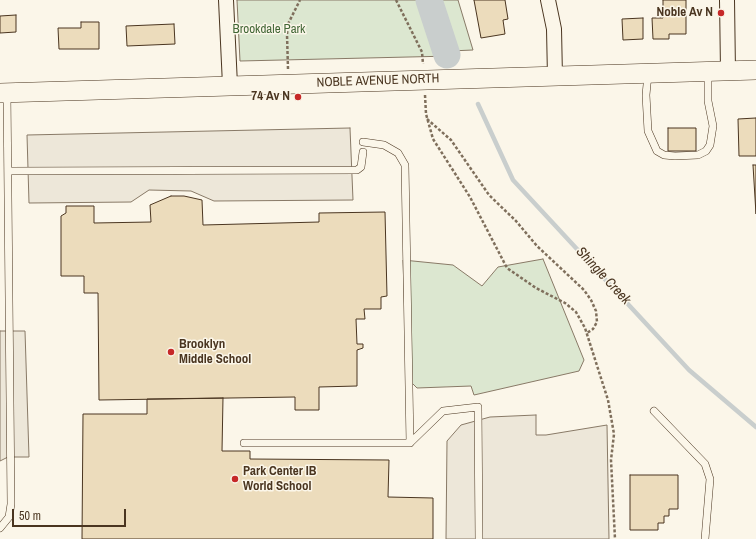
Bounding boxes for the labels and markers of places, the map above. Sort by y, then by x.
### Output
place label: Noble Av N [657,5,713,21]
marker: Noble Av N [716,8,726,18]
place label: 74 Av N [251,89,290,105]
marker: 74 Av N [293,92,303,102]
place label: Brooklyn Middle School [179,337,251,368]
marker: Brooklyn Middle School [166,347,176,357]
place label: Park Center IB World School [243,464,316,495]
marker: Park Center IB World School [230,474,240,484]

